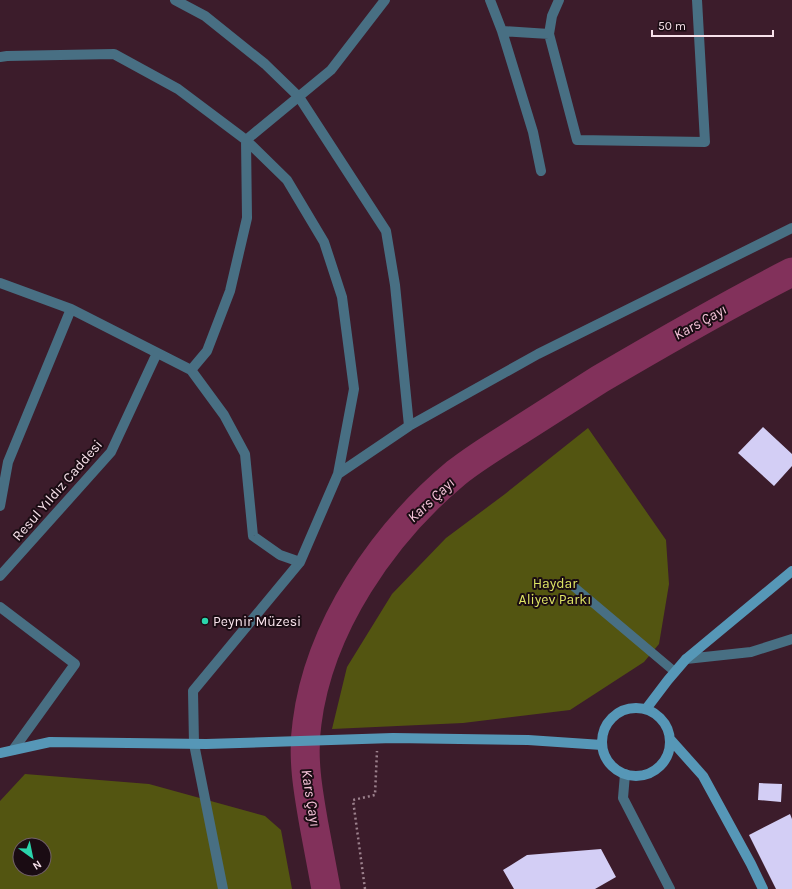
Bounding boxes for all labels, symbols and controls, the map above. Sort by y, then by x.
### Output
scale bar [652,12,773,38]
text: 50 m [658,19,686,33]
water label: Kars Çayı [670,300,730,344]
street label: Resul Yıldız Caddesi [9,436,106,544]
water label: Kars Çayı [404,474,458,526]
park label: Haydar Aliyev Parkı [519,575,591,608]
place label: Peynir Müzesi [213,613,301,630]
marker: Peynir Müzesi [200,616,210,626]
water label: Kars Çayı [298,768,324,828]
north arrow [12,837,52,877]
text: N [30,857,44,873]

